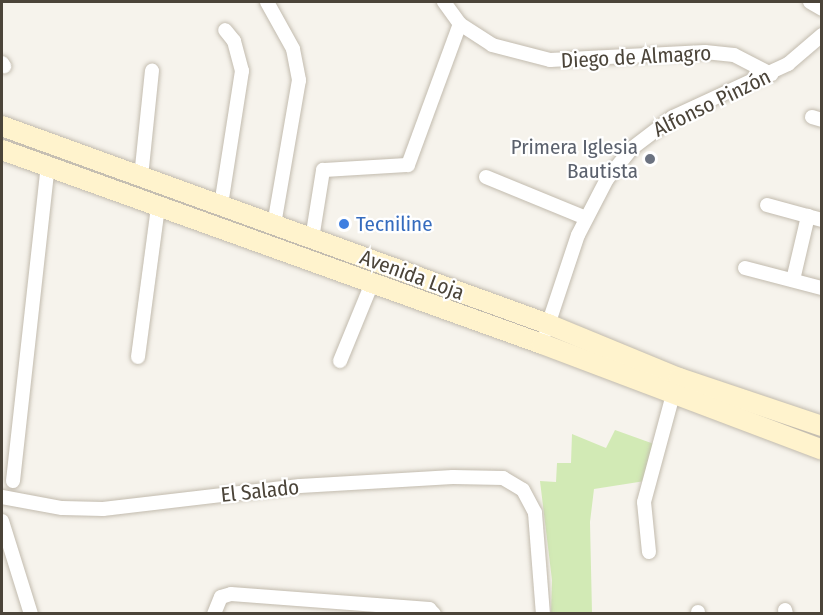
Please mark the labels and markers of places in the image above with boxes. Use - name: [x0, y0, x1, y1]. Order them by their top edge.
- place label: Primera Iglesia Bautista: [511, 134, 638, 184]
- marker: Primera Iglesia Bautista: [643, 152, 657, 166]
- place label: Tecniline: [356, 211, 433, 237]
- marker: Tecniline: [337, 217, 351, 231]

